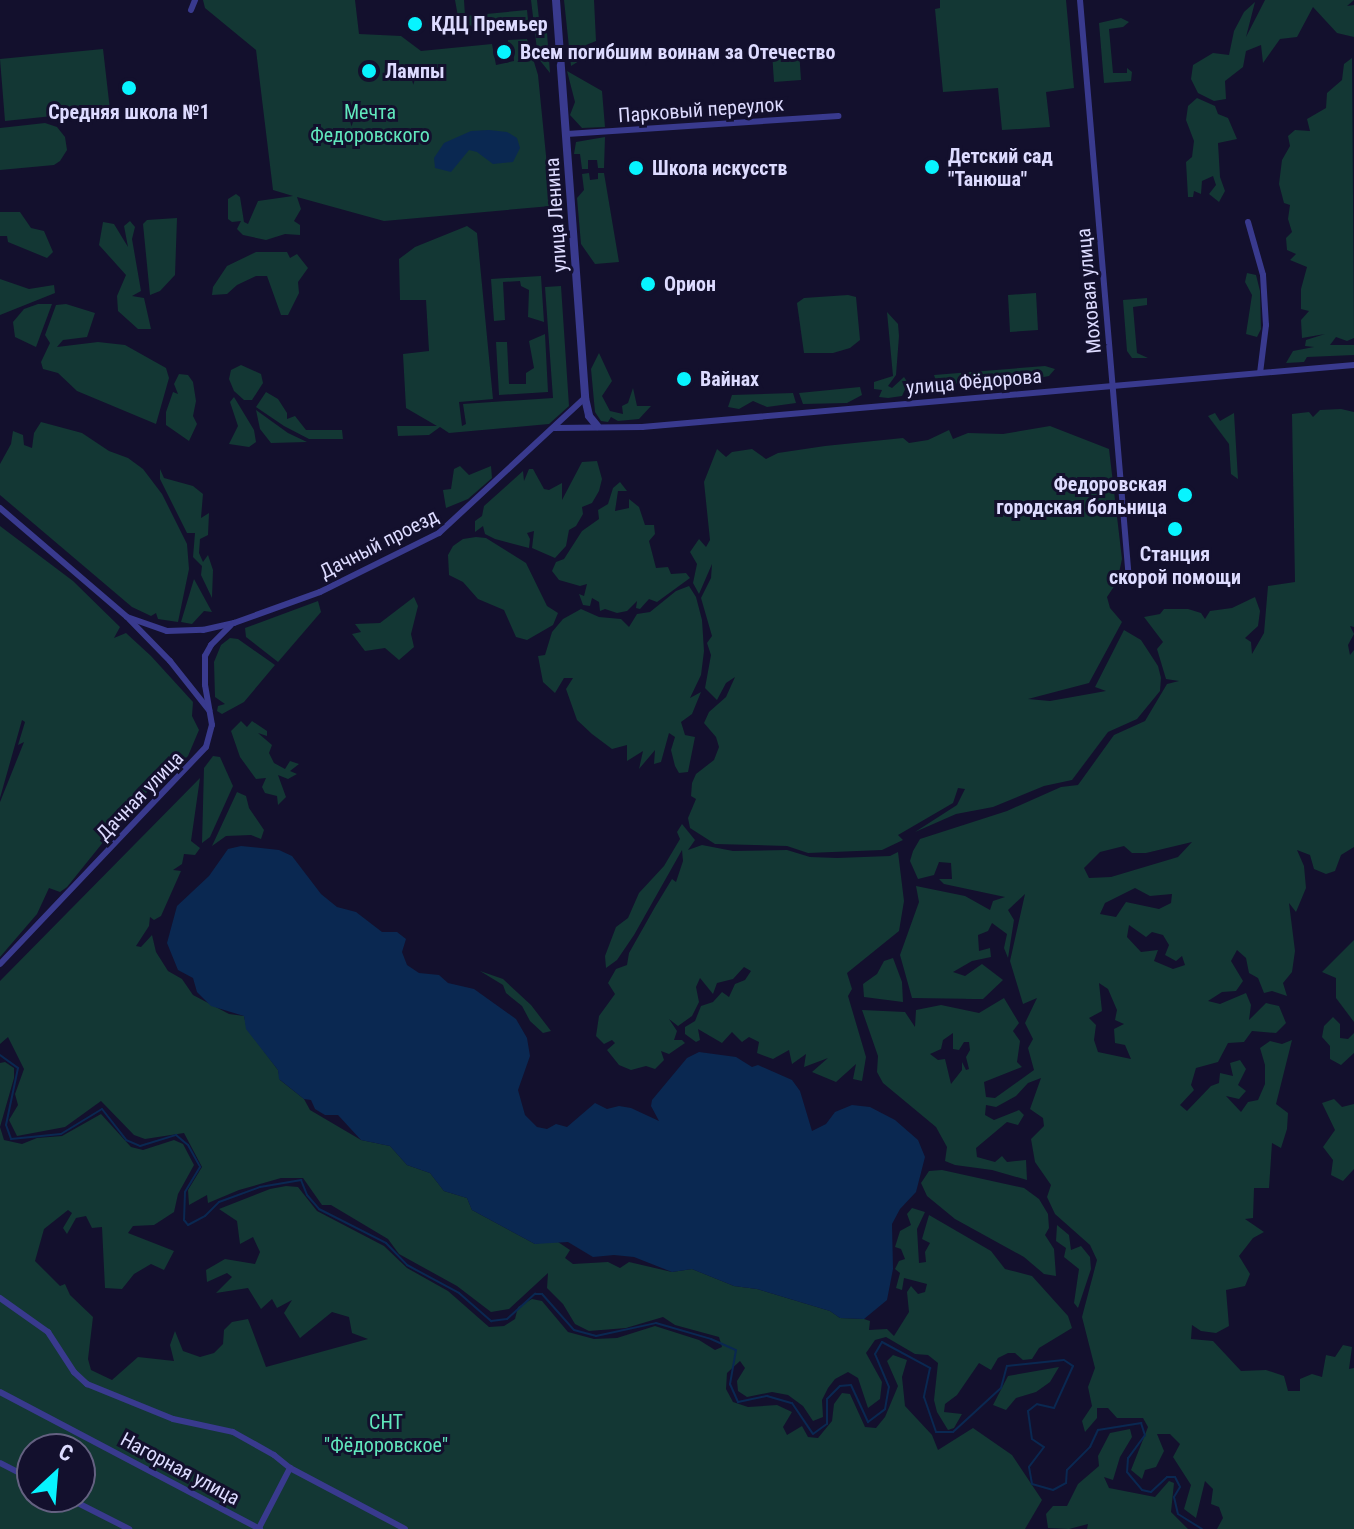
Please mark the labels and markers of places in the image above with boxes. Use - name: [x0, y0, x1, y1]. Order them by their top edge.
- place label: КДЦ Премьер: [431, 12, 548, 36]
- marker: КДЦ Премьер: [406, 15, 424, 33]
- place label: Всем погибшим воинам за Отечество: [520, 40, 835, 64]
- marker: Всем погибшим воинам за Отечество: [495, 43, 513, 61]
- place label: Лампы: [385, 59, 445, 83]
- marker: Лампы: [360, 62, 378, 80]
- marker: Средняя школа №1: [120, 79, 138, 97]
- place label: Средняя школа №1: [48, 100, 210, 124]
- place label: Детский сад "Танюша": [948, 144, 1053, 191]
- place label: Школа искусств: [652, 156, 787, 180]
- marker: Детский сад "Танюша": [923, 158, 941, 176]
- marker: Школа искусств: [627, 159, 645, 177]
- place label: Орион: [664, 272, 716, 296]
- marker: Орион: [639, 275, 657, 293]
- place label: Вайнах: [700, 367, 759, 391]
- marker: Вайнах: [675, 370, 693, 388]
- place label: Федоровская городская больница: [996, 472, 1167, 519]
- marker: Федоровская городская больница: [1174, 484, 1196, 506]
- marker: Станция скорой помощи: [1166, 520, 1184, 538]
- place label: Станция скорой помощи: [1109, 542, 1241, 589]

